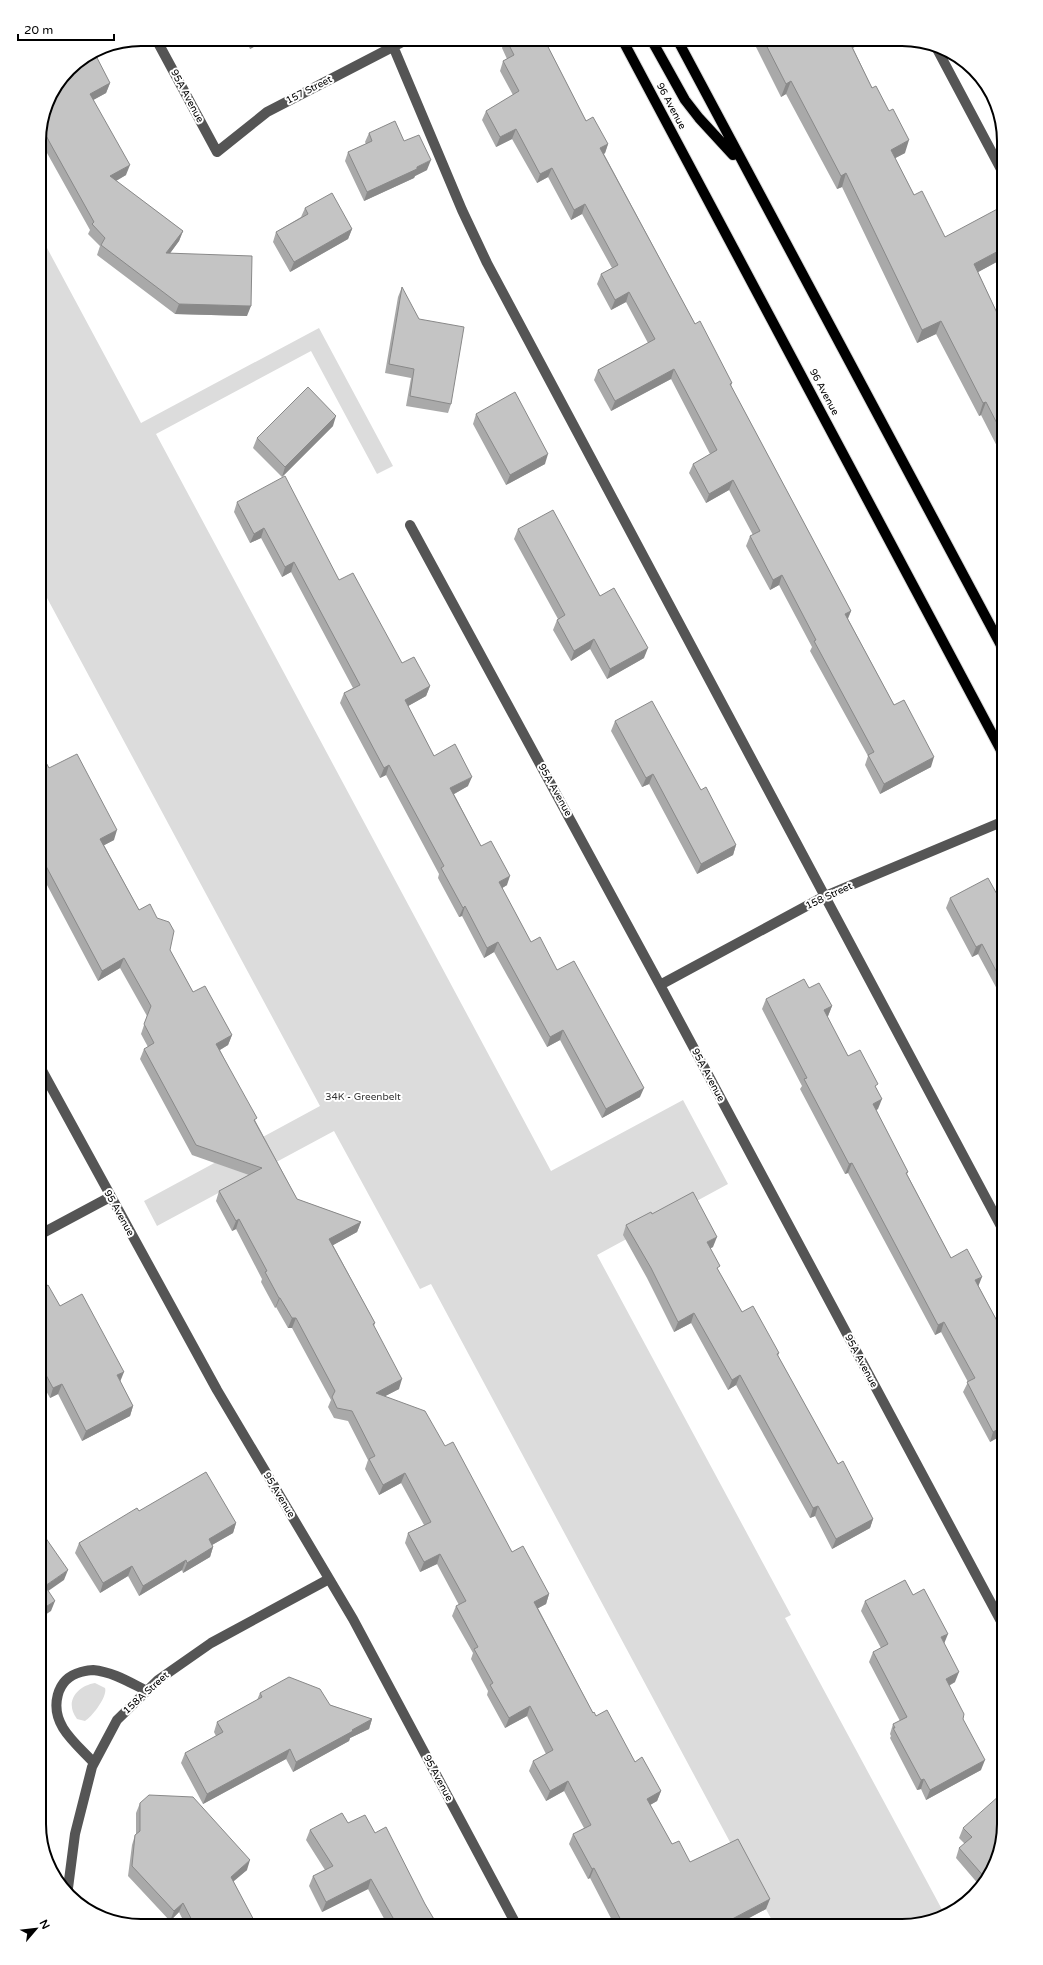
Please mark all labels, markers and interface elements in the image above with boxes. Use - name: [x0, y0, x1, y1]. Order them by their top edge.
- scale bar: [18, 16, 114, 42]
- text: 20 m: [24, 23, 53, 37]
- street label: 95A Avenue: [168, 67, 206, 125]
- street label: 157 Street: [284, 73, 334, 107]
- street label: 96 Avenue: [654, 81, 688, 132]
- street label: 96 Avenue: [807, 367, 841, 418]
- street label: 95A Avenue: [536, 762, 575, 819]
- street label: 158 Street: [804, 880, 854, 912]
- street label: 95A Avenue: [689, 1046, 727, 1104]
- park label: 34K - Greenbelt: [325, 1091, 401, 1103]
- street label: 95 Avenue: [101, 1188, 137, 1238]
- street label: 95A Avenue: [842, 1332, 880, 1390]
- street label: 95 Avenue: [261, 1470, 297, 1520]
- street label: 158A Street: [121, 1669, 172, 1717]
- street label: 95 Avenue: [421, 1753, 455, 1804]
- north arrow: [16, 1909, 56, 1949]
- text: N: [37, 1918, 52, 1931]

